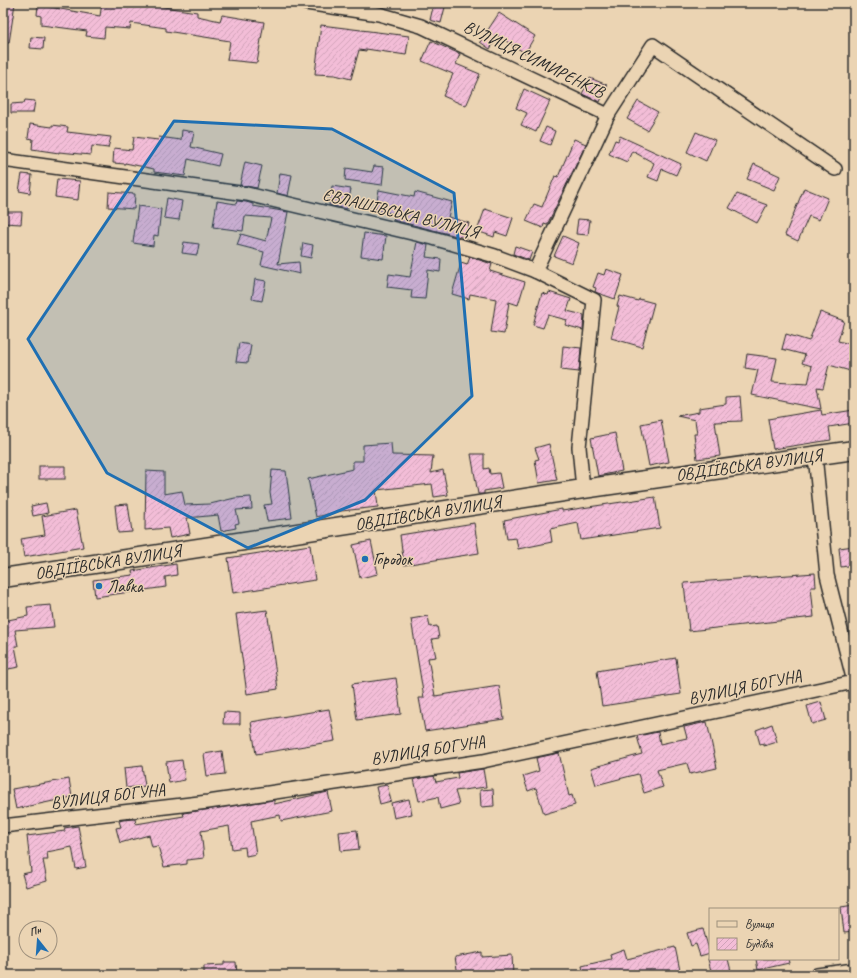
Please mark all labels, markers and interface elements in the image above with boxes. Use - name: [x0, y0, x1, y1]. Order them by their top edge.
- street label: ВУЛИЦЯ СИМИРЕНКІВ: [460, 16, 609, 103]
- street label: ЄВЛАШІВСЬКА ВУЛИЦЯ: [321, 183, 484, 243]
- street label: ОВДІЇВСЬКА ВУЛИЦЯ: [675, 444, 826, 486]
- street label: ОВДІЇВСЬКА ВУЛИЦЯ: [354, 491, 505, 535]
- street label: ОВДІЇВСЬКА ВУЛИЦЯ: [34, 540, 185, 584]
- place label: Городок: [373, 549, 414, 570]
- marker: Городок: [360, 554, 370, 564]
- place label: Лавка: [107, 576, 144, 597]
- marker: Лавка: [94, 581, 104, 591]
- street label: ВУЛИЦЯ БОГУНА: [687, 665, 804, 709]
- street label: ВУЛИЦЯ БОГУНА: [370, 731, 487, 769]
- street label: ВУЛИЦЯ БОГУНА: [50, 779, 167, 813]
- legend: [709, 908, 839, 960]
- text: Вулиця: [745, 916, 774, 932]
- north arrow: [18, 920, 58, 960]
- text: Пн: [28, 922, 44, 939]
- text: Будівля: [745, 936, 774, 952]

